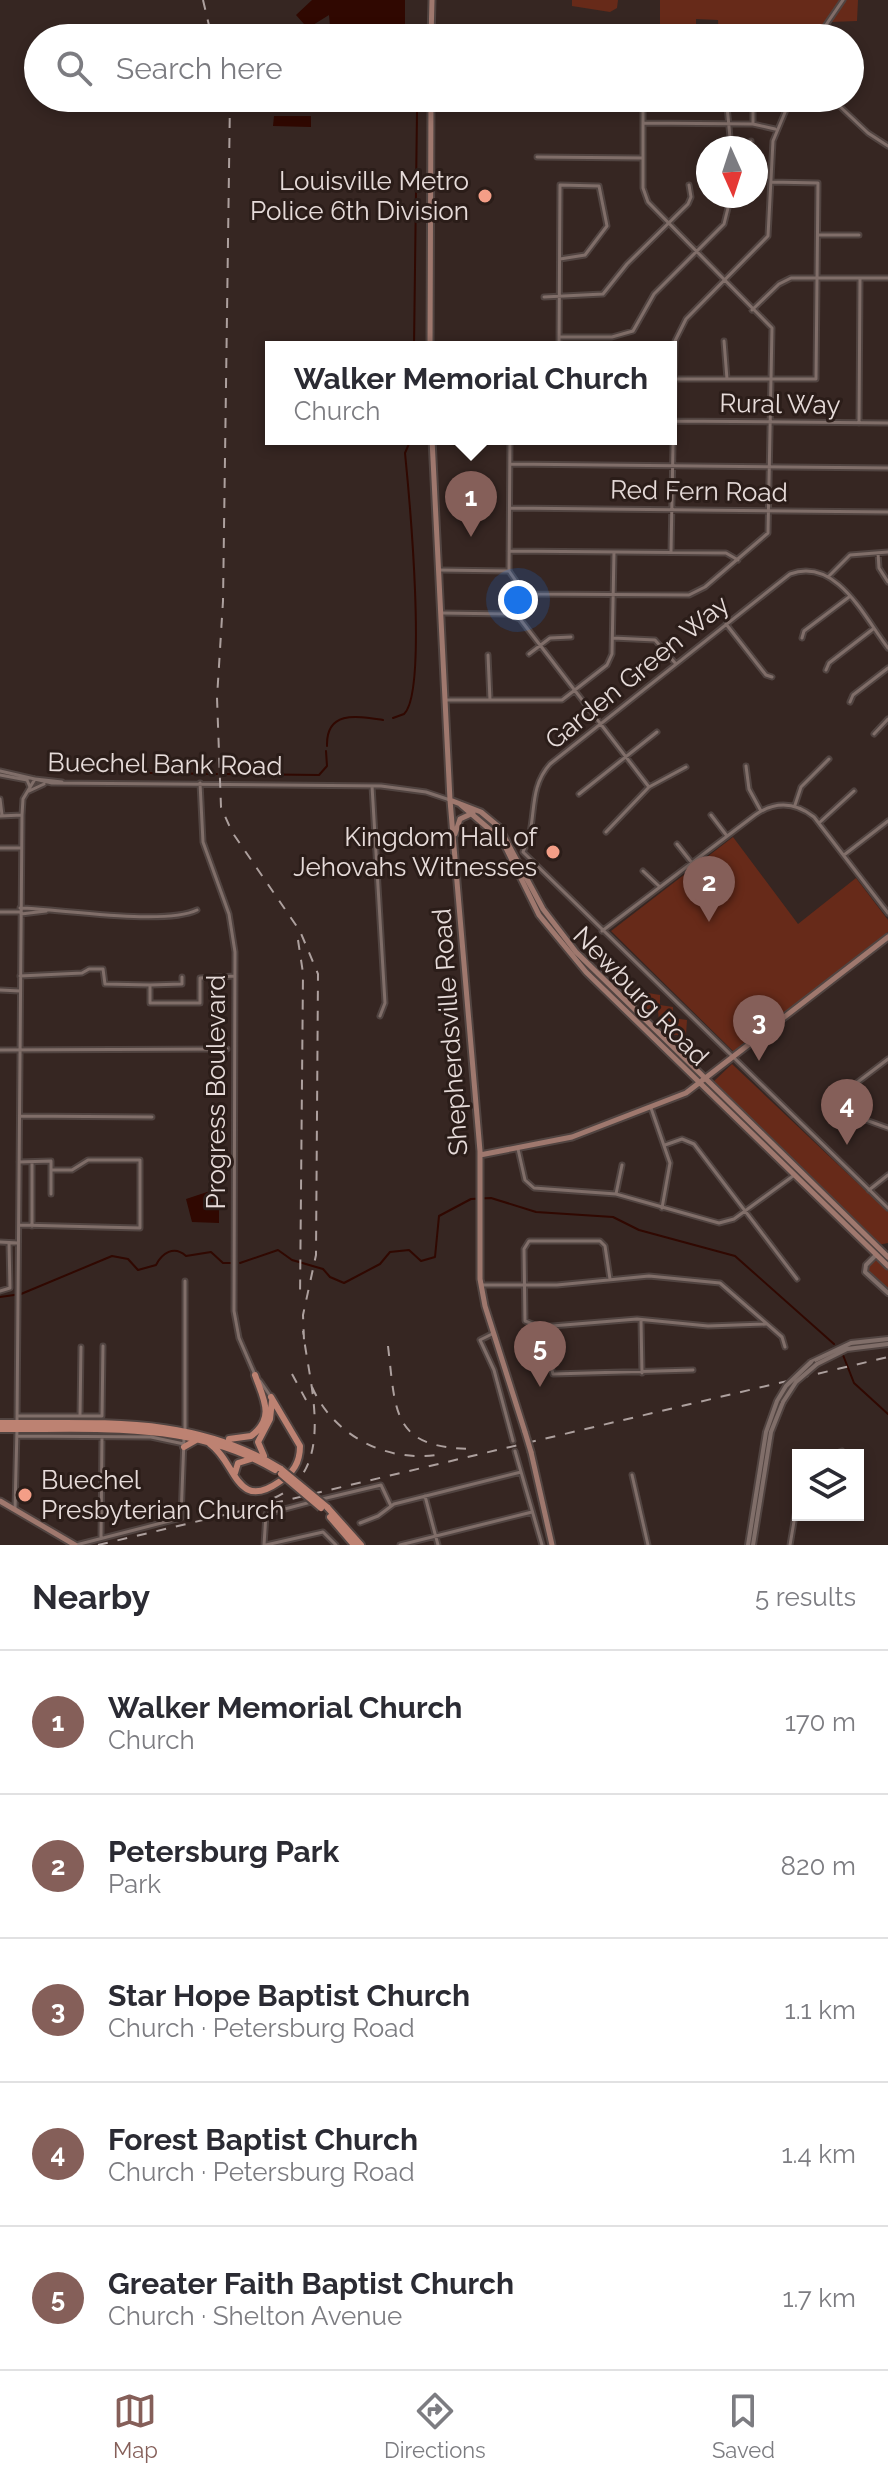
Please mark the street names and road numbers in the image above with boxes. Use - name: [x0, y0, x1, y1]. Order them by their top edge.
- street label: Rural Way: [719, 388, 841, 420]
- street label: Red Fern Road: [610, 474, 788, 508]
- street label: Garden Green Way: [539, 589, 735, 755]
- street label: Buechel Bank Road: [47, 747, 283, 781]
- street label: Shepherdsville Road: [426, 907, 474, 1157]
- street label: Newburg Road: [567, 920, 715, 1072]
- street label: Progress Boulevard: [201, 975, 231, 1209]

